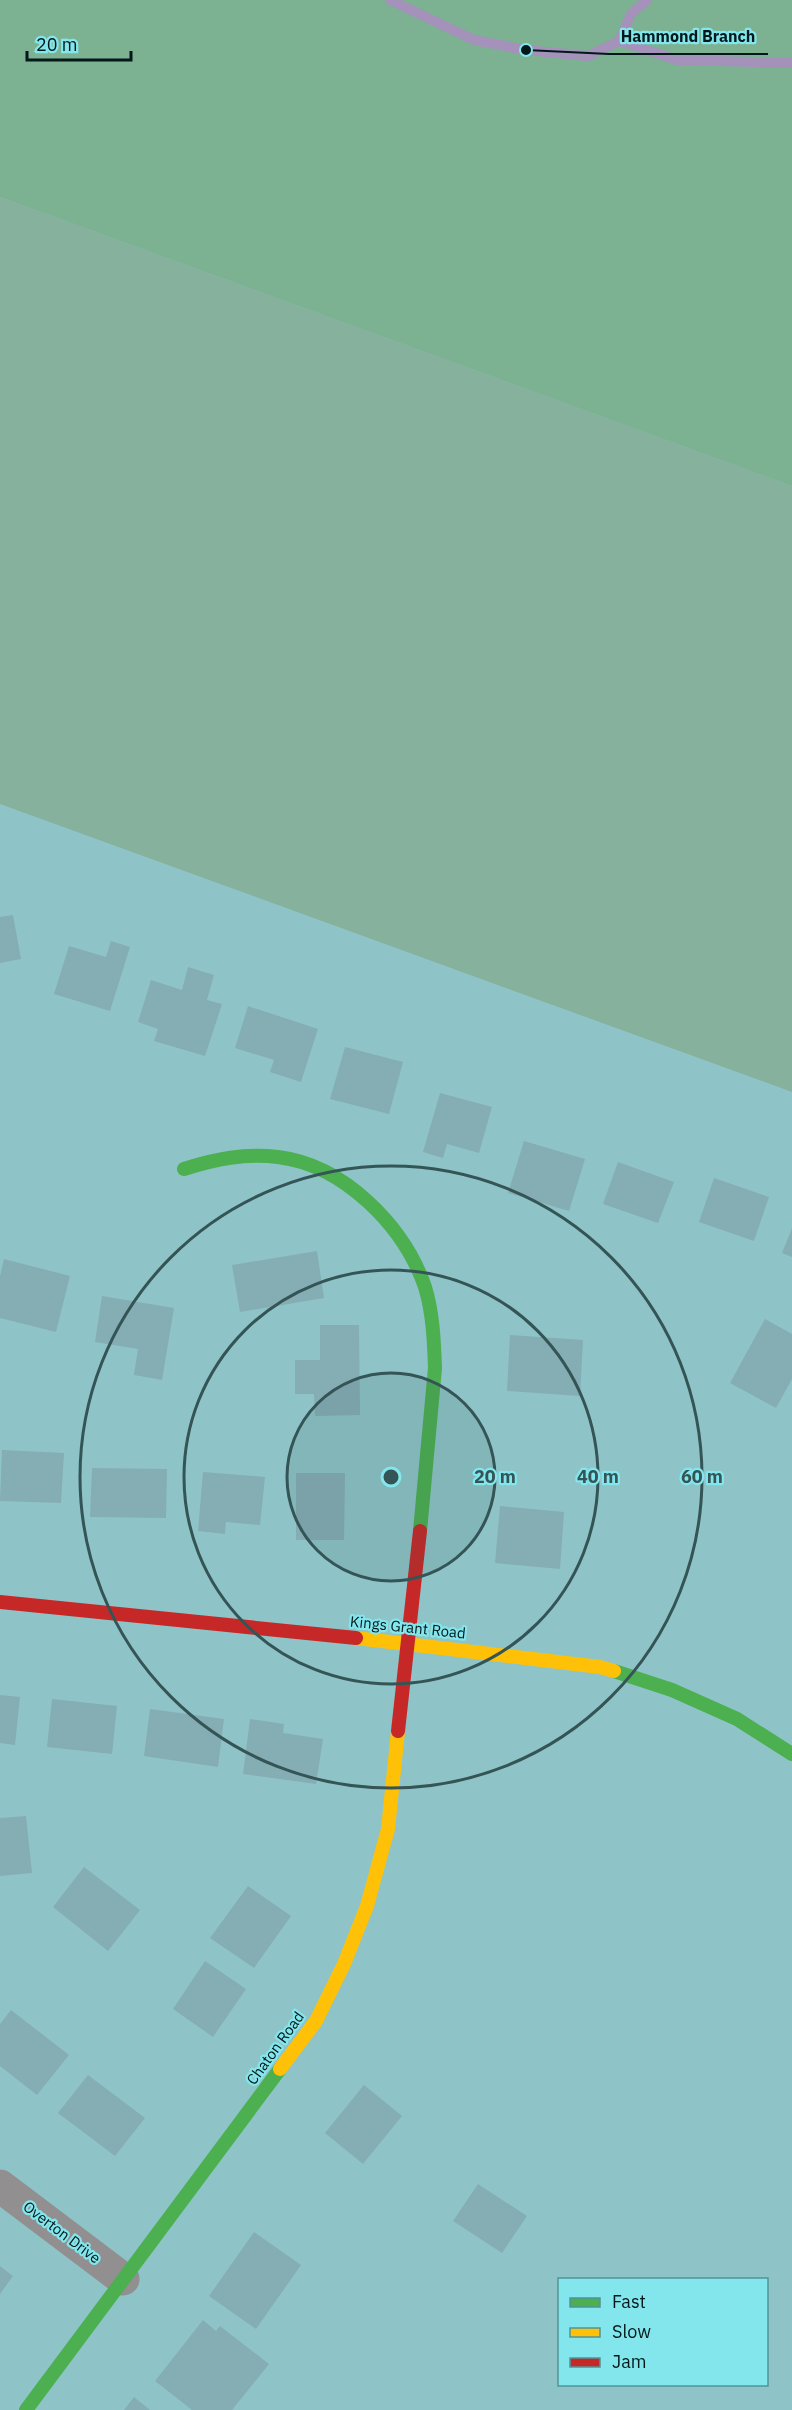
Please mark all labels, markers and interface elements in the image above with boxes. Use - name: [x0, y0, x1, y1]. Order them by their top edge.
- callout: Hammond Branch: [609, 20, 768, 54]
- scale bar: [27, 24, 130, 62]
- text: Hammond Branch: [621, 26, 755, 46]
- text: 20 m: [36, 33, 78, 56]
- text: 20 m: [474, 1465, 516, 1488]
- text: 40 m: [577, 1465, 619, 1488]
- text: 60 m: [681, 1465, 723, 1488]
- centre of rings: [381, 1467, 401, 1487]
- street label: Kings Grant Road: [349, 1611, 467, 1643]
- street label: Chaton Road: [242, 2008, 308, 2088]
- street label: Overton Drive: [19, 2197, 105, 2267]
- legend: [558, 2278, 768, 2386]
- text: Fast: [612, 2290, 646, 2313]
- text: Slow: [612, 2320, 651, 2343]
- text: Jam: [612, 2350, 647, 2373]

